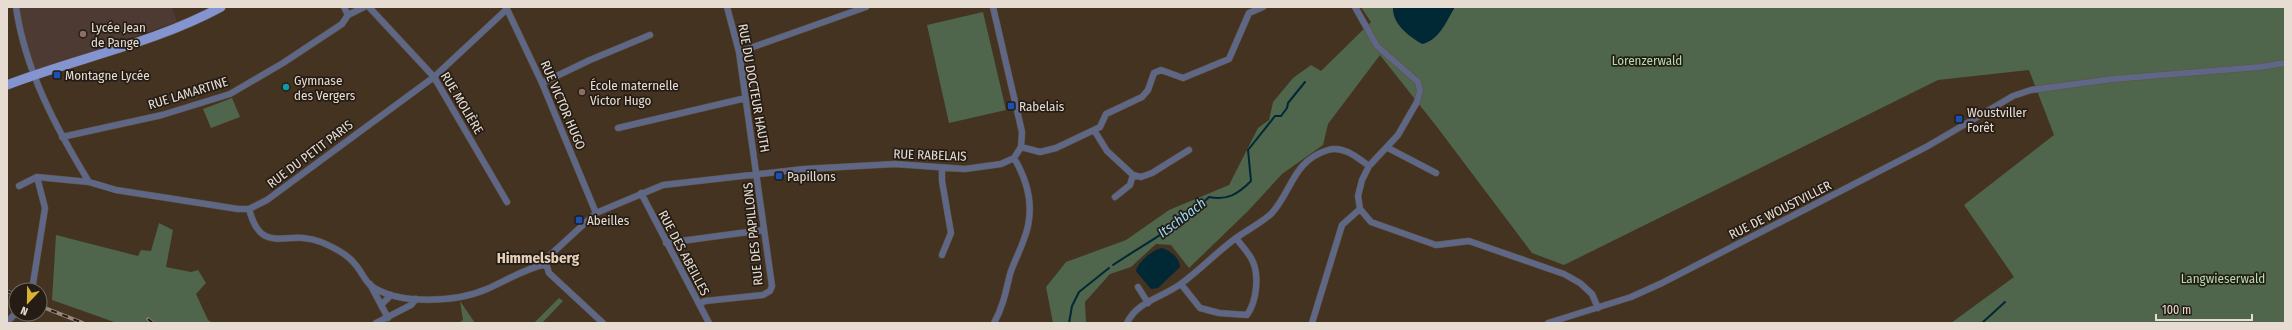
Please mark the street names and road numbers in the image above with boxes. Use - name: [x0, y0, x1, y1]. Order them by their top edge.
- street label: RUE DU DOCTEUR HAUTH: [735, 23, 773, 153]
- street label: RUE VICTOR HUGO: [537, 58, 589, 152]
- street label: RUE MOLIÈRE: [438, 69, 486, 137]
- street label: RUE LAMARTINE: [146, 74, 230, 112]
- street label: RUE DU PETIT PARIS: [264, 117, 356, 191]
- street label: RUE RABELAIS: [893, 146, 967, 164]
- street label: RUE DE WOUSTVILLER: [1726, 178, 1834, 242]
- street label: RUE DES PAPILLONS: [740, 182, 766, 286]
- street label: RUE DES ABEILLES: [655, 208, 713, 298]

